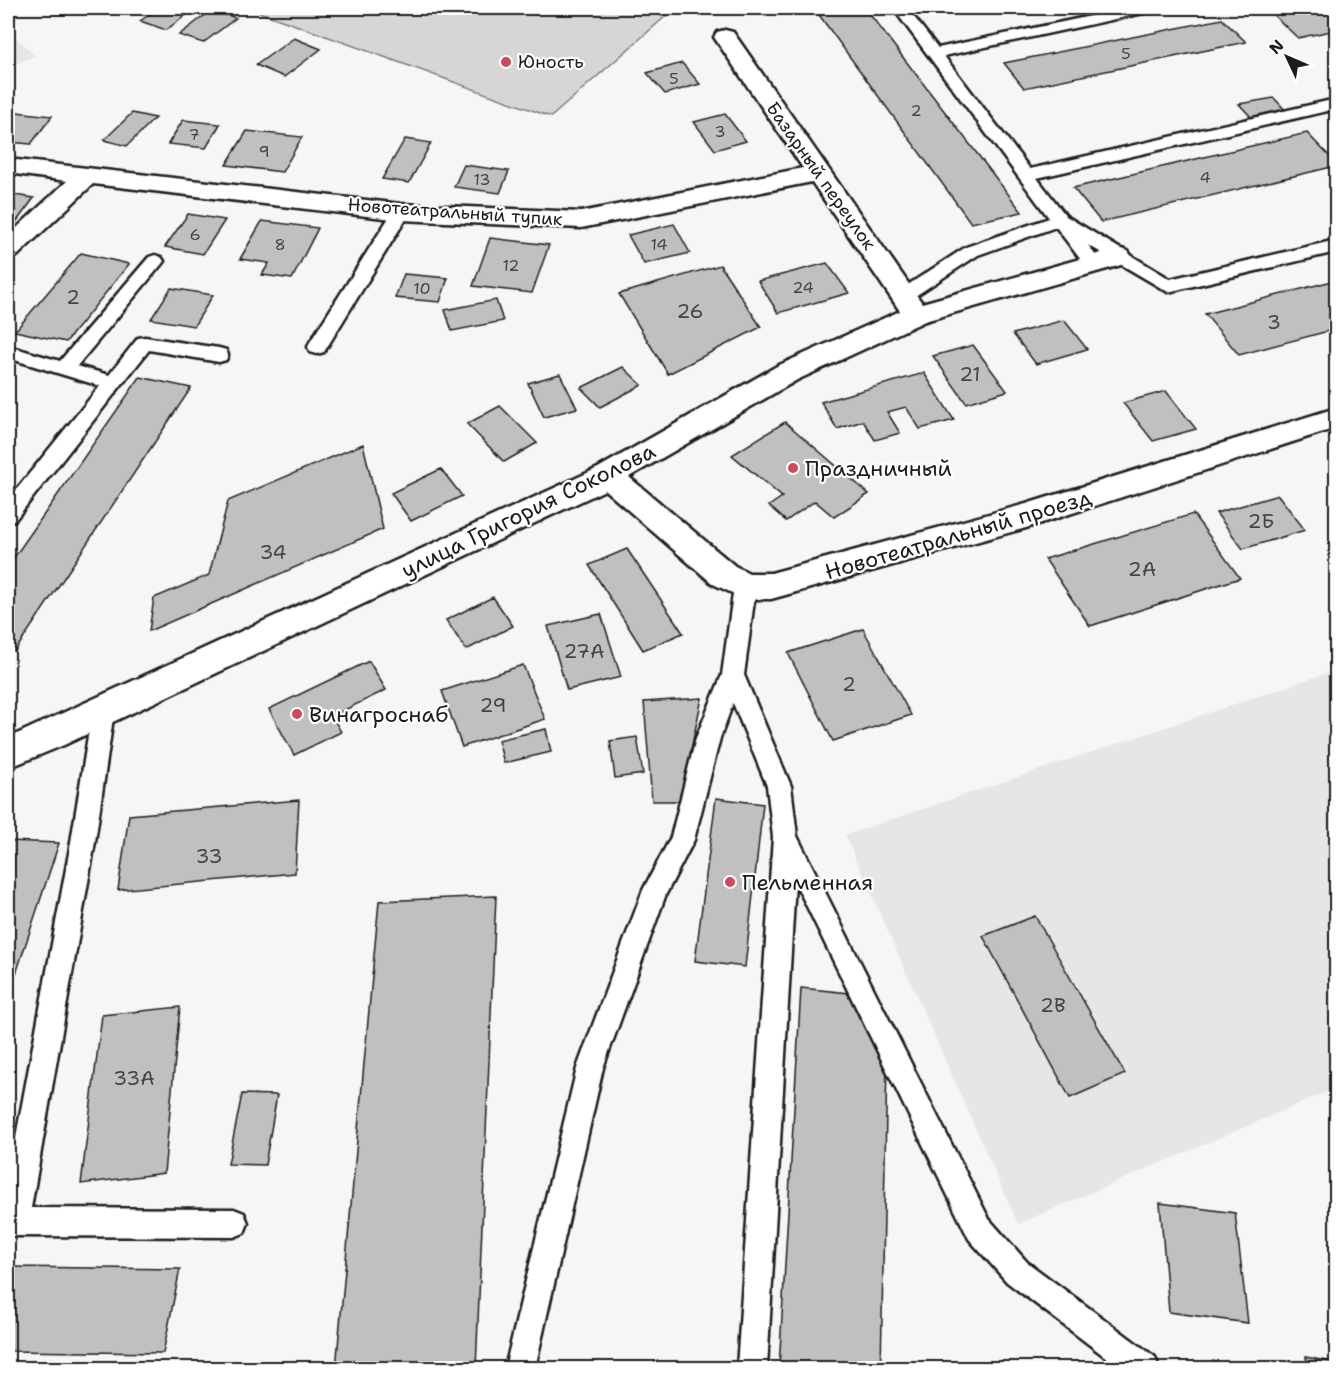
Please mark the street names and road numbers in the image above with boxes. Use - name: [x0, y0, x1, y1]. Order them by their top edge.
- street label: Базарный переулок: [761, 97, 881, 255]
- street label: Новотеатральный тупик: [347, 193, 564, 232]
- street label: улица Григория Соколова: [396, 436, 660, 585]
- street label: Новотеатральный проезд: [821, 482, 1095, 586]

